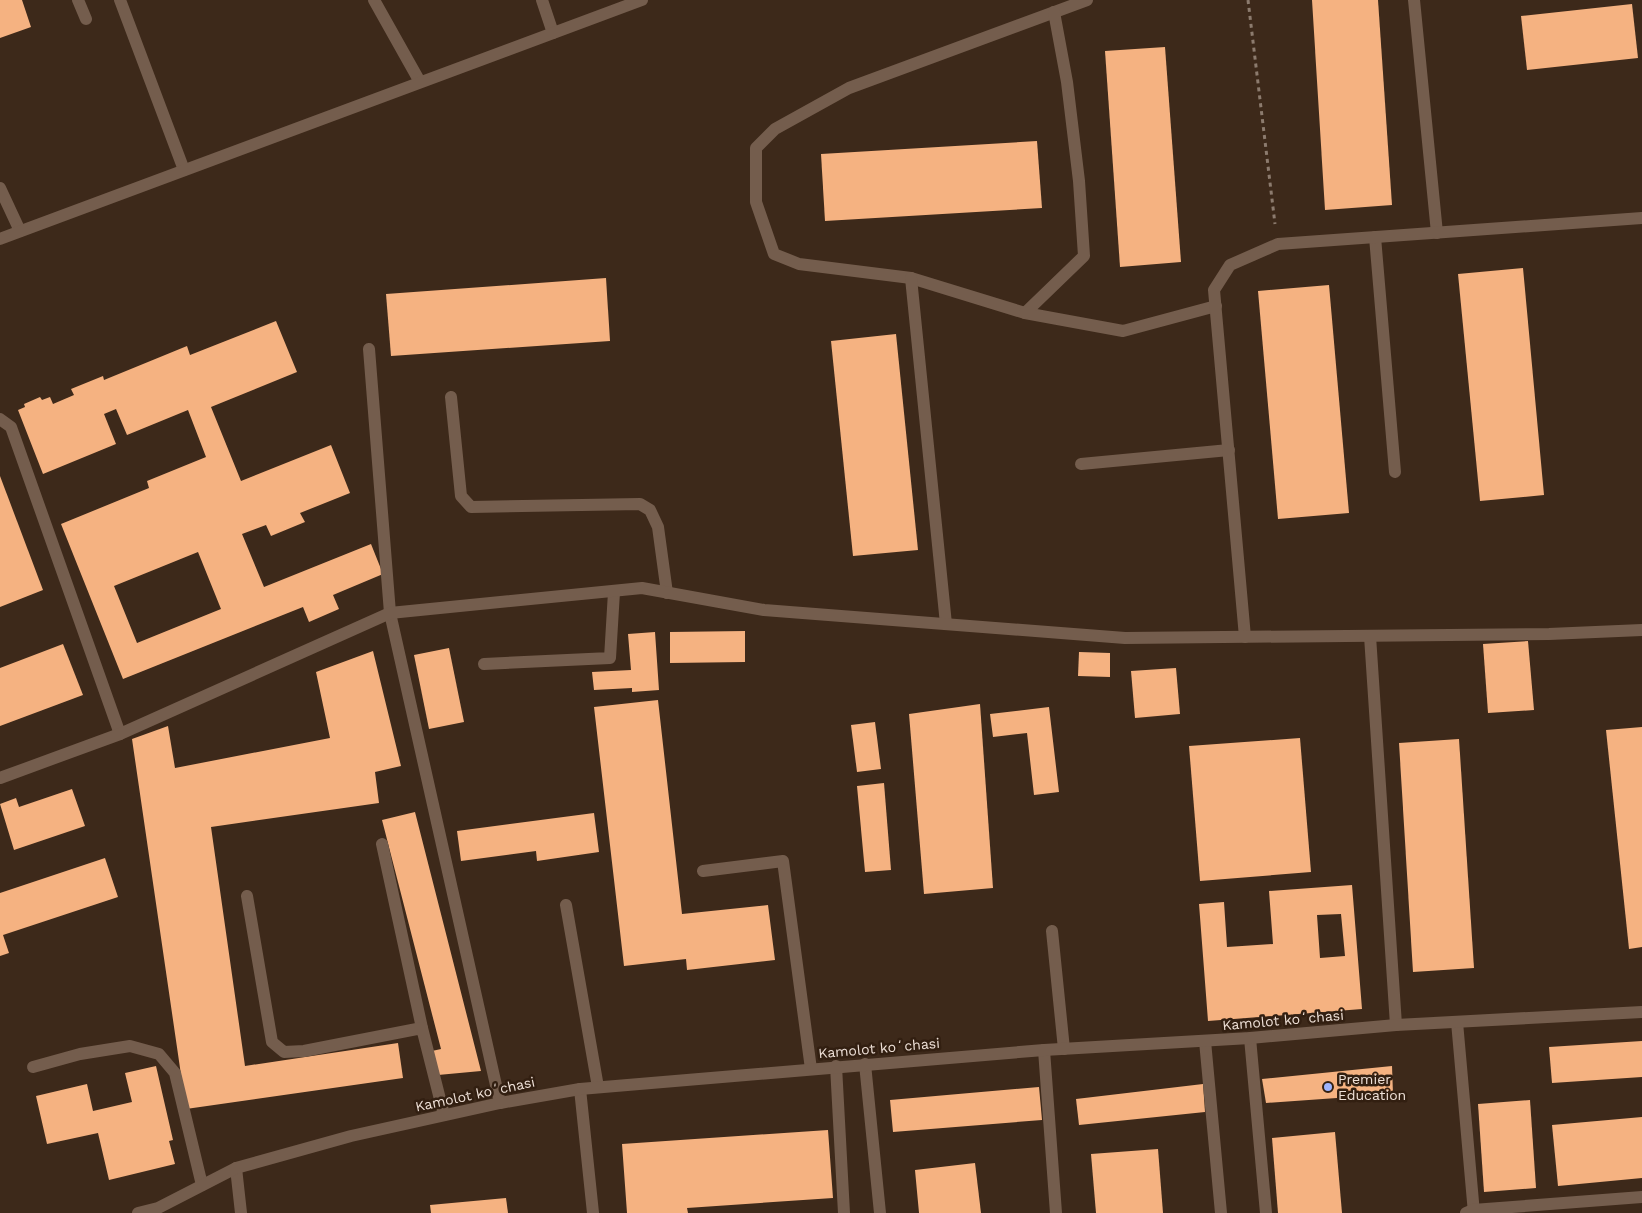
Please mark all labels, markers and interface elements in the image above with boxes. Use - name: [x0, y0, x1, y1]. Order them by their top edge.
- street label: Kamolot koʻchasi: [1222, 1007, 1344, 1033]
- street label: Kamolot koʻchasi: [818, 1035, 940, 1061]
- place label: Premier Education: [1338, 1071, 1406, 1103]
- street label: Kamolot koʻchasi: [414, 1074, 536, 1114]
- marker: Premier Education: [1322, 1081, 1334, 1093]

